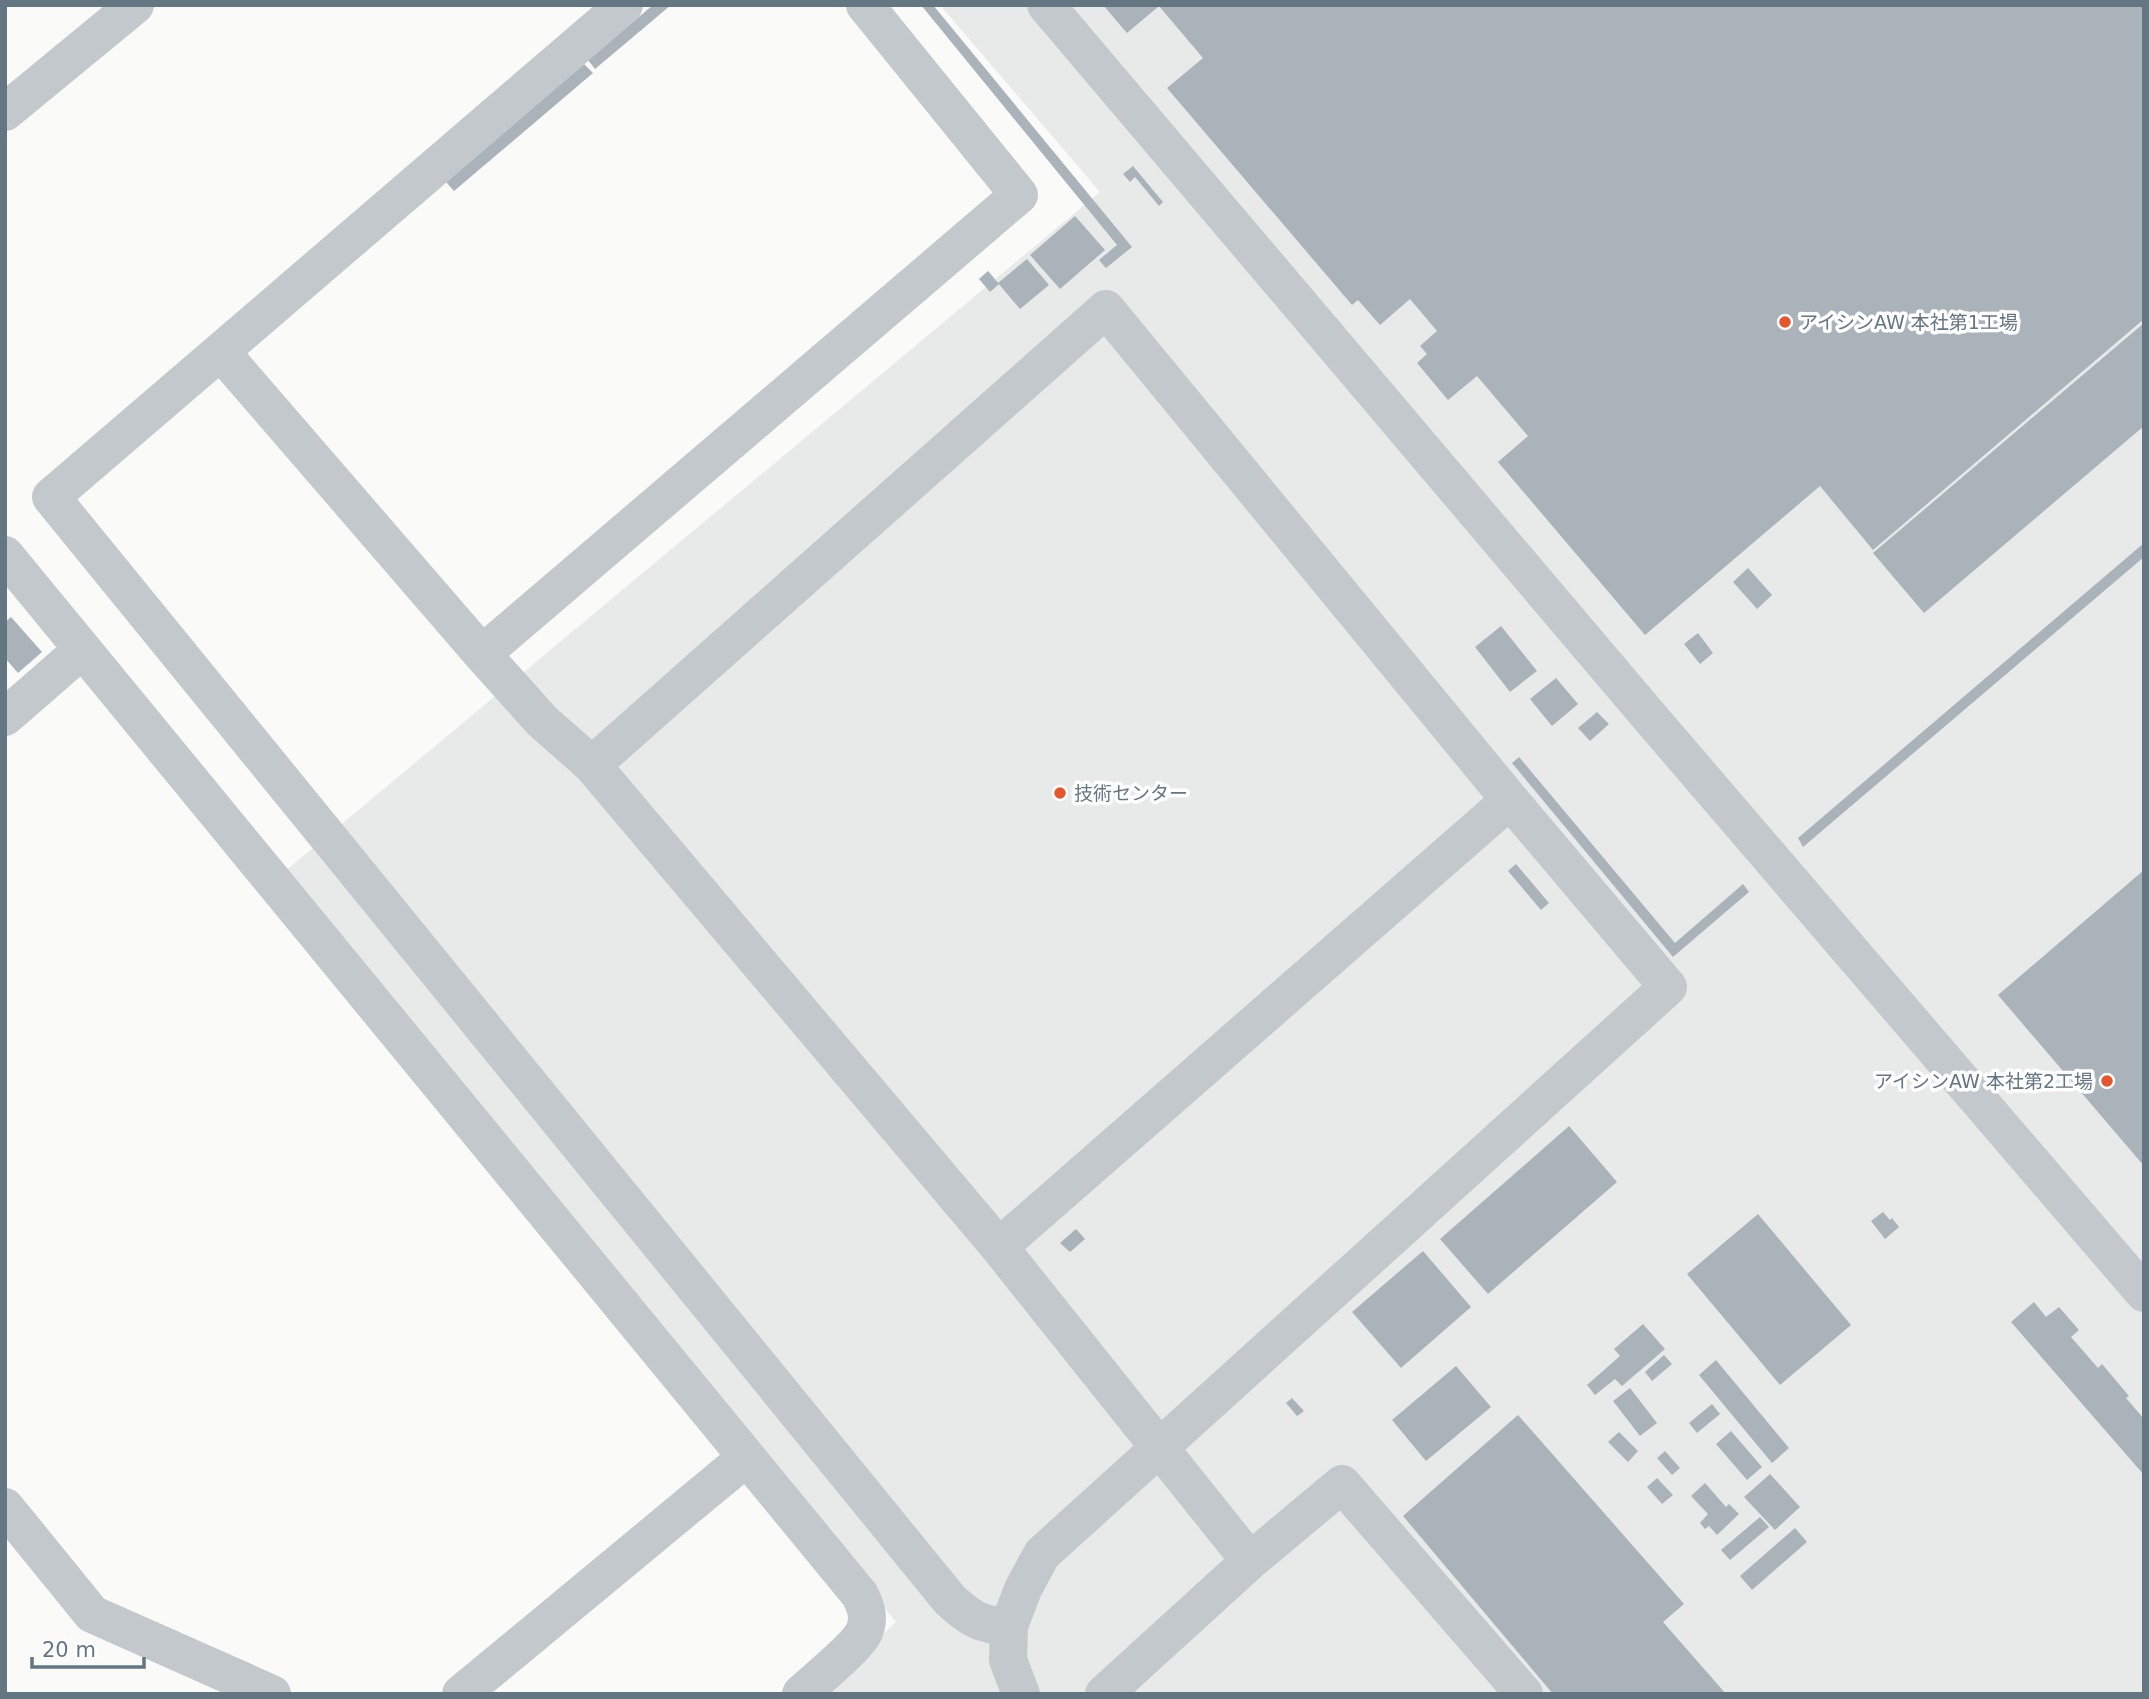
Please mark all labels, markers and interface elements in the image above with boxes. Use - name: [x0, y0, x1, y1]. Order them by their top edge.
- place label: アイシンAW 本社第1工場: [1799, 311, 2018, 333]
- marker: アイシンAW 本社第1工場: [1777, 314, 1793, 330]
- place label: 技術センター: [1074, 782, 1188, 804]
- marker: 技術センター: [1052, 785, 1068, 801]
- place label: アイシンAW 本社第2工場: [1874, 1070, 2093, 1092]
- marker: アイシンAW 本社第2工場: [2099, 1073, 2115, 1089]
- scale bar: [32, 1626, 144, 1670]
- text: 20 m: [42, 1638, 96, 1662]

